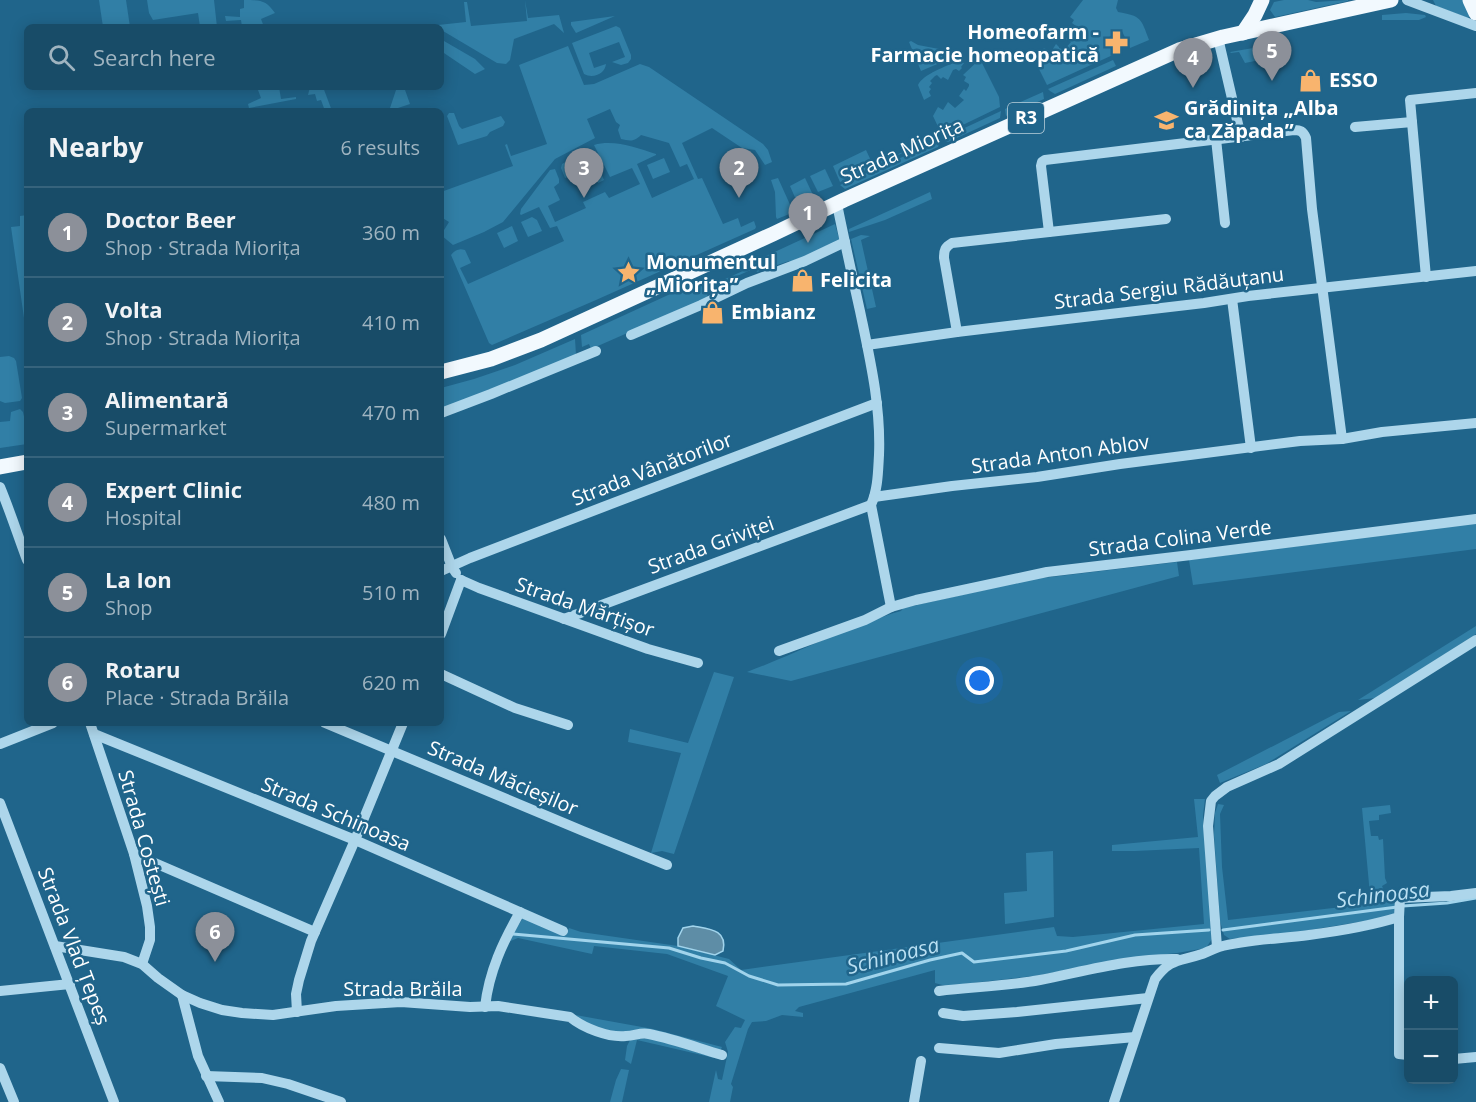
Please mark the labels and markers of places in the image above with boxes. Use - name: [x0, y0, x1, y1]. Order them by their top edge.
- place label: Homeofarm - Farmacie homeopatică: [870, 18, 1099, 68]
- pharmacy icon: Homeofarm - Farmacie homeopatică: [1104, 30, 1130, 56]
- pin: 5: [1252, 32, 1292, 81]
- pin: 4: [1174, 38, 1212, 88]
- place label: ESSO: [1329, 66, 1378, 93]
- shop icon: ESSO: [1298, 67, 1324, 93]
- place label: Grădinița „Alba ca Zăpada”: [1184, 94, 1339, 144]
- school or university icon: Grădinița „Alba ca Zăpada”: [1153, 107, 1179, 133]
- pin: 3: [564, 148, 604, 198]
- pin: 2: [720, 148, 758, 198]
- pin: 1: [788, 194, 828, 243]
- place label: Monumentul „Miorița”: [646, 248, 776, 298]
- place icon: Monumentul „Miorița”: [615, 260, 641, 286]
- place label: Felicita: [820, 266, 892, 293]
- shop icon: Felicita: [789, 267, 815, 293]
- place label: Embianz: [731, 298, 816, 325]
- shop icon: Embianz: [700, 299, 726, 325]
- pin: 6: [196, 912, 234, 962]

